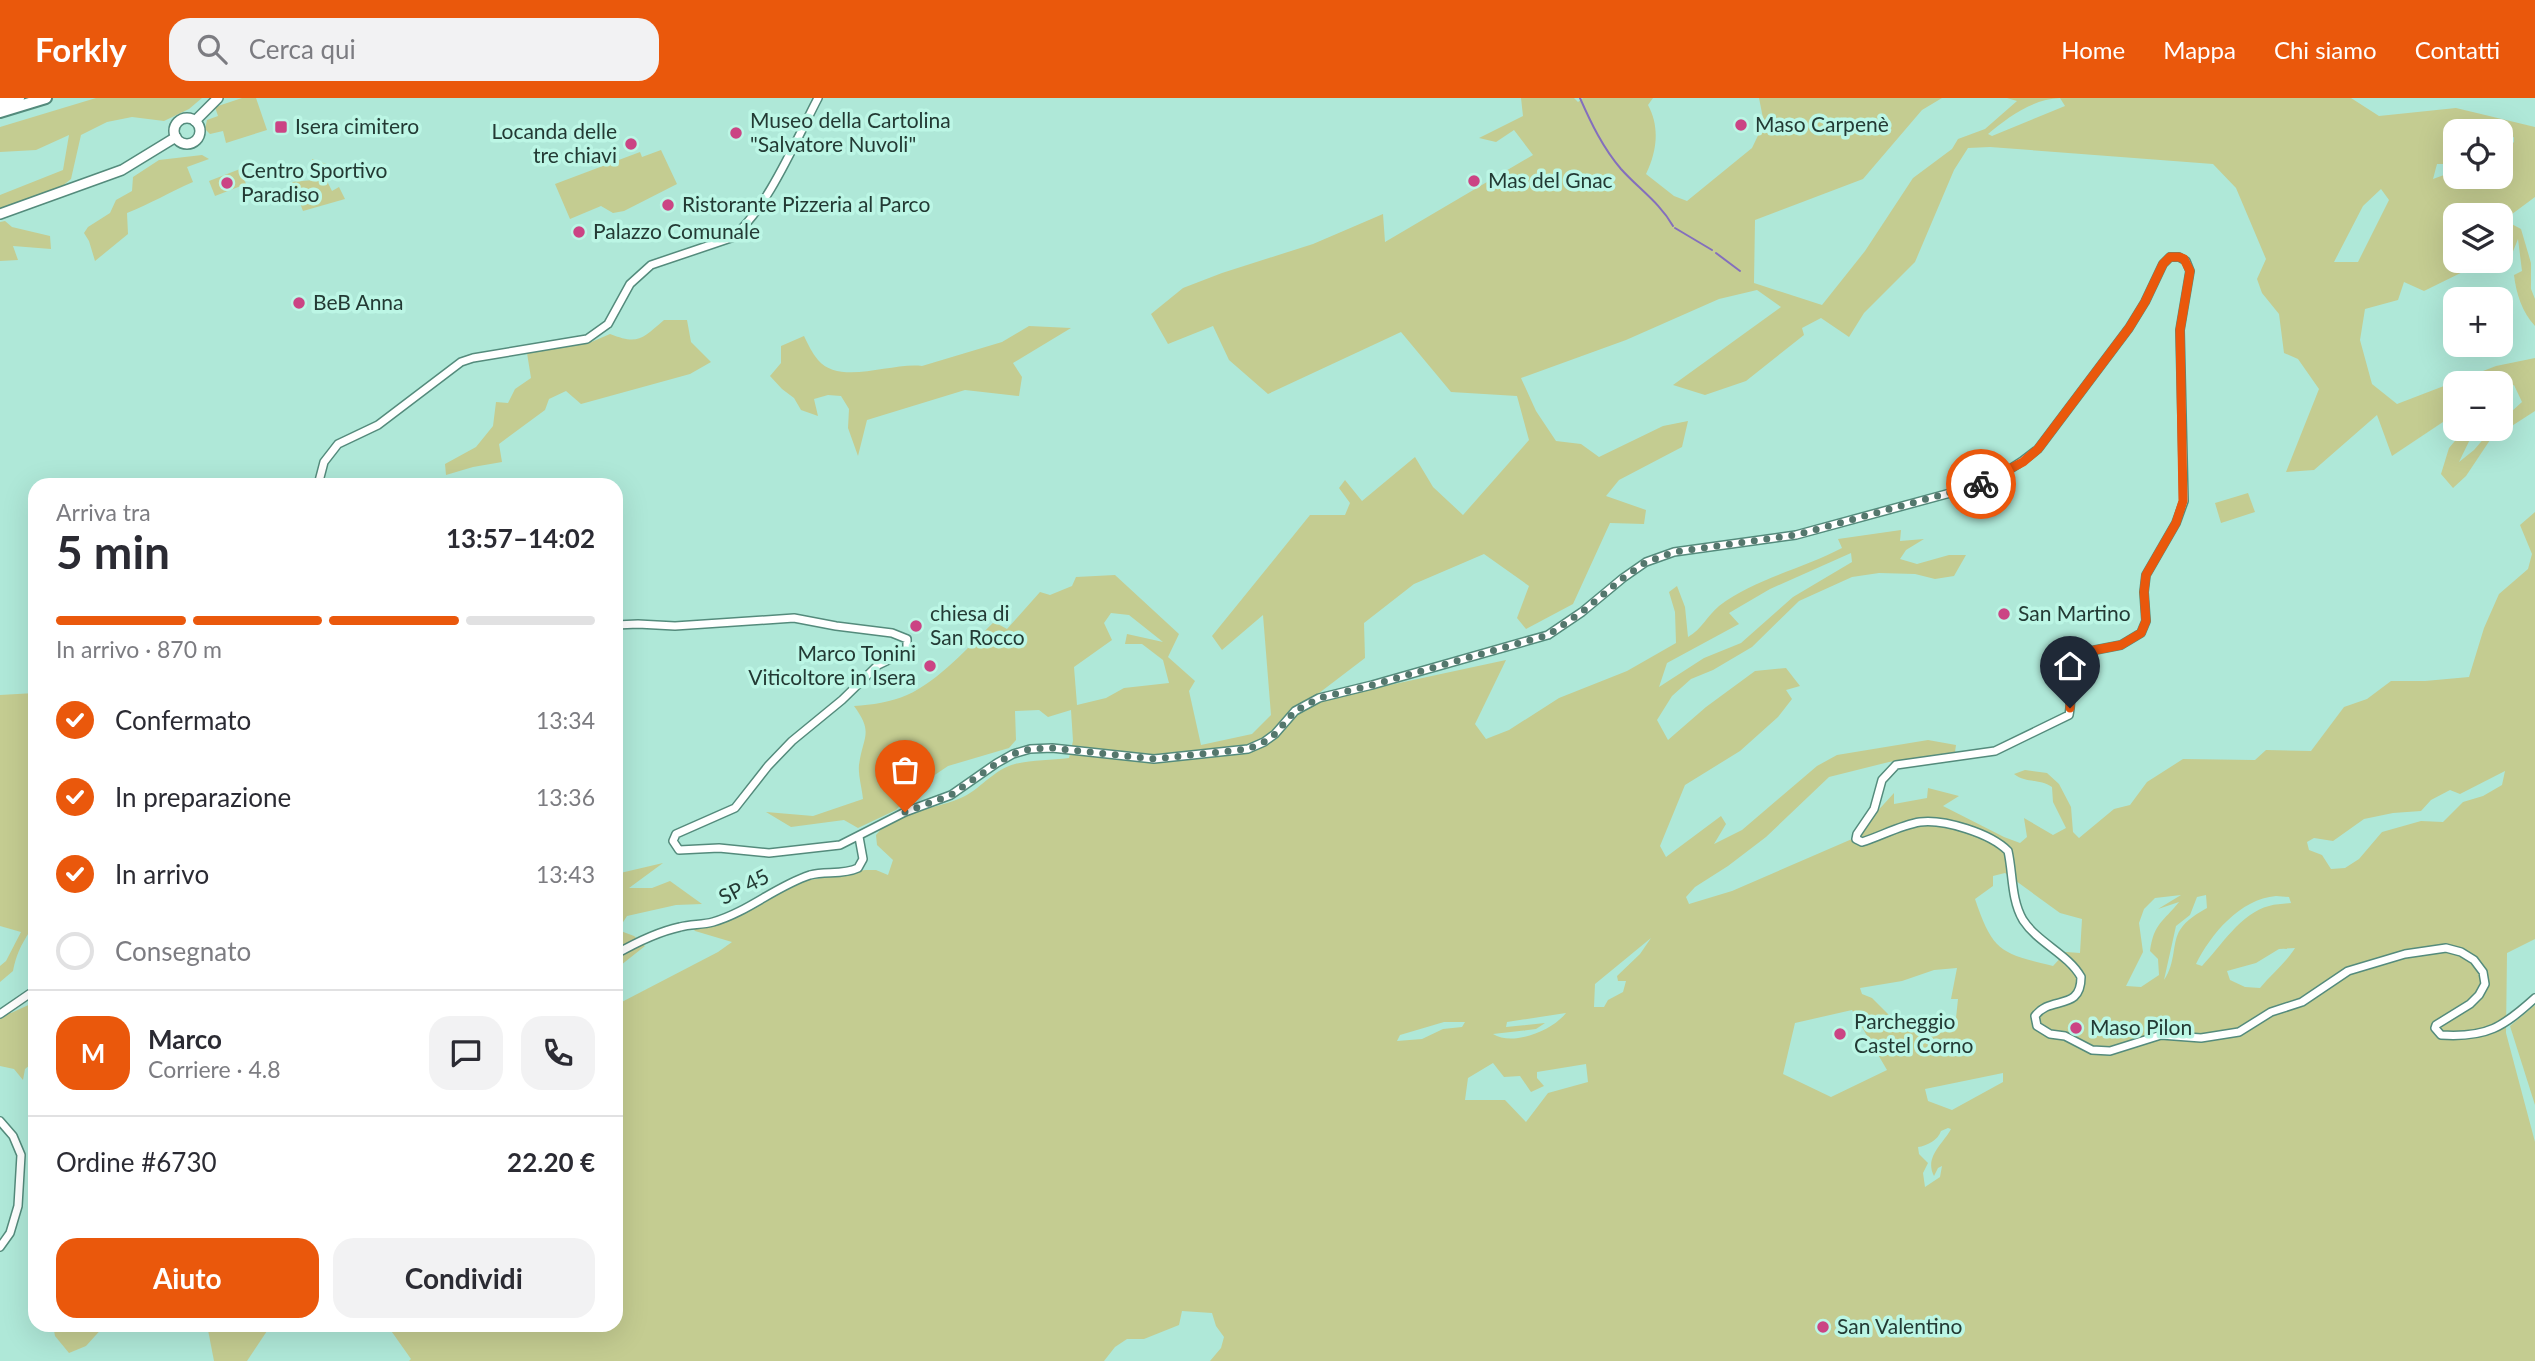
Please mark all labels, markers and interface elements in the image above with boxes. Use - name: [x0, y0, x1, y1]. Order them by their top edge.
- search box: [169, 18, 659, 81]
- text: Forkly: [35, 29, 127, 69]
- icon: search: [193, 30, 231, 68]
- text: Cerca qui: [249, 33, 356, 65]
- text: Home: [2061, 35, 2125, 64]
- text: Mappa: [2163, 35, 2236, 64]
- text: Chi siamo: [2274, 35, 2377, 64]
- text: Contatti: [2415, 35, 2500, 64]
- place label: Museo della Cartolina "Salvatore Nuvoli": [750, 107, 951, 156]
- place label: Maso Carpenè: [1755, 111, 1889, 136]
- place label: Isera cimitero: [295, 113, 419, 138]
- marker: Maso Carpenè: [1733, 117, 1749, 133]
- place label: Locanda delle tre chiavi: [491, 118, 617, 167]
- marker: Isera cimitero: [273, 119, 289, 135]
- map controls: [2443, 119, 2513, 441]
- button: locate: [2443, 119, 2513, 189]
- marker: Museo della Cartolina "Salvatore Nuvoli": [728, 125, 744, 141]
- marker: Locanda delle tre chiavi: [623, 136, 639, 152]
- place label: Centro Sportivo Paradiso: [241, 157, 387, 206]
- place label: Mas del Gnac: [1488, 167, 1613, 192]
- marker: Mas del Gnac: [1466, 173, 1482, 189]
- marker: Centro Sportivo Paradiso: [219, 175, 235, 191]
- place label: Ristorante Pizzeria al Parco: [682, 191, 930, 216]
- marker: Ristorante Pizzeria al Parco: [660, 197, 676, 213]
- button: layers: [2443, 203, 2513, 273]
- place label: Palazzo Comunale: [593, 218, 760, 243]
- marker: Palazzo Comunale: [571, 224, 587, 240]
- button: +: [2443, 287, 2513, 357]
- place label: BeB Anna: [313, 289, 404, 314]
- marker: BeB Anna: [291, 295, 307, 311]
- button: −: [2443, 371, 2513, 441]
- courier: [1946, 449, 2016, 519]
- icon: bike: [1962, 465, 2000, 503]
- text: Arriva tra: [56, 498, 151, 526]
- text: 13:57–14:02: [446, 522, 595, 554]
- text: 5 min: [56, 524, 170, 579]
- place label: chiesa di San Rocco: [930, 600, 1025, 649]
- place label: San Martino: [2018, 600, 2131, 625]
- marker: San Martino: [1996, 606, 2012, 622]
- marker: chiesa di San Rocco: [908, 618, 924, 634]
- text: In arrivo · 870 m: [56, 635, 222, 663]
- pin: [2040, 636, 2100, 708]
- place label: Marco Tonini Viticoltore in Isera: [748, 640, 916, 689]
- icon: home: [2051, 647, 2089, 685]
- marker: Marco Tonini Viticoltore in Isera: [922, 658, 938, 674]
- icon: check: [56, 701, 94, 739]
- text: Confermato: [115, 704, 251, 736]
- text: 13:34: [536, 706, 595, 734]
- pin: [875, 740, 935, 812]
- icon: bag: [886, 751, 924, 789]
- icon: check: [56, 778, 94, 816]
- text: In preparazione: [115, 781, 291, 813]
- text: 13:36: [536, 783, 595, 811]
- icon: check: [56, 855, 94, 893]
- text: In arrivo: [115, 858, 209, 890]
- text: 13:43: [536, 860, 595, 888]
- street label: SP 45: [714, 862, 773, 909]
- text: Consegnato: [115, 935, 251, 967]
- place label: Parcheggio Castel Corno: [1854, 1008, 1974, 1057]
- place label: Maso Pilon: [2090, 1014, 2192, 1039]
- button: chat: [429, 1016, 503, 1090]
- button: phone: [521, 1016, 595, 1090]
- marker: Maso Pilon: [2068, 1020, 2084, 1036]
- text: Marco: [148, 1023, 222, 1055]
- marker: Parcheggio Castel Corno: [1832, 1026, 1848, 1042]
- text: M: [81, 1037, 105, 1069]
- text: Corriere · 4.8: [148, 1055, 281, 1083]
- text: Ordine #6730: [56, 1146, 217, 1178]
- text: 22.20 €: [507, 1146, 595, 1178]
- button: Aiuto: [56, 1238, 319, 1318]
- button: Condividi: [333, 1238, 595, 1318]
- place label: San Valentino: [1837, 1313, 1962, 1338]
- marker: San Valentino: [1815, 1319, 1831, 1335]

